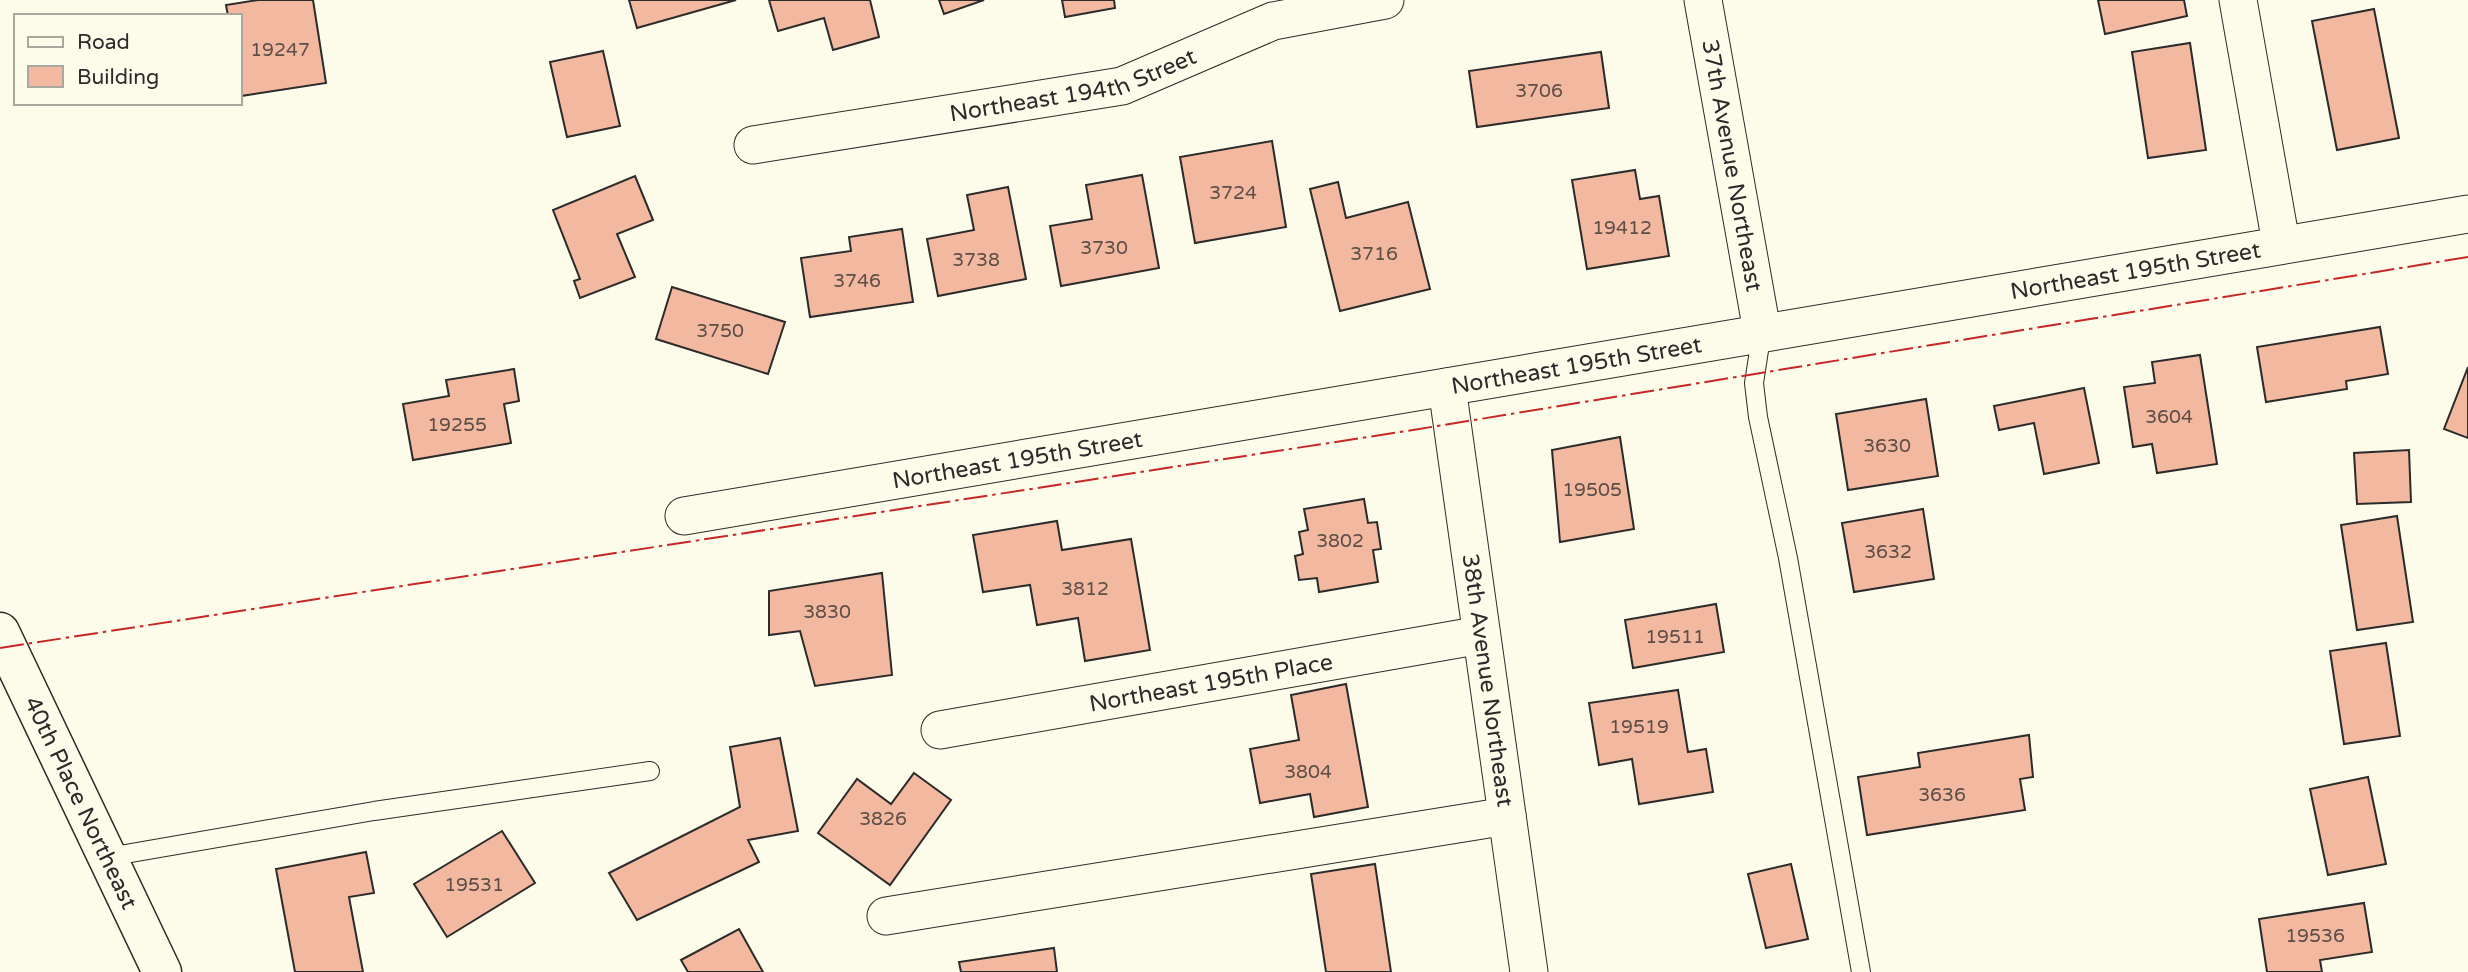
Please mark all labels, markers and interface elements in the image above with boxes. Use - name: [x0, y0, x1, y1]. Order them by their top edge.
- legend: [14, 14, 242, 105]
- text: Road: [77, 30, 130, 55]
- street label: 37th Avenue Northeast: [1695, 37, 1768, 294]
- house number: 19247: [250, 39, 310, 61]
- street label: Northeast 194th Street: [948, 43, 1201, 128]
- text: Building: [77, 65, 159, 90]
- house number: 3706: [1515, 80, 1563, 102]
- house number: 3724: [1209, 182, 1257, 204]
- house number: 19412: [1592, 217, 1652, 239]
- street label: Northeast 195th Street: [2008, 236, 2263, 306]
- house number: 3730: [1080, 237, 1128, 259]
- house number: 3716: [1350, 243, 1398, 265]
- house number: 3738: [952, 249, 1000, 271]
- house number: 3746: [833, 270, 881, 292]
- house number: 3750: [696, 320, 744, 342]
- street label: Northeast 195th Street: [1449, 331, 1704, 401]
- house number: 3604: [2145, 406, 2193, 428]
- house number: 19255: [427, 414, 487, 436]
- street label: Northeast 195th Street: [890, 426, 1145, 496]
- house number: 3630: [1863, 435, 1911, 457]
- house number: 19505: [1562, 479, 1622, 501]
- house number: 3802: [1316, 530, 1364, 552]
- house number: 3632: [1864, 541, 1912, 563]
- street label: 38th Avenue Northeast: [1455, 552, 1519, 809]
- house number: 3812: [1061, 578, 1109, 600]
- house number: 3830: [803, 601, 851, 623]
- house number: 19511: [1645, 626, 1705, 648]
- street label: Northeast 195th Place: [1087, 648, 1335, 719]
- street label: 40th Place Northeast: [18, 692, 143, 914]
- house number: 19519: [1609, 716, 1669, 738]
- house number: 3804: [1284, 761, 1332, 783]
- house number: 3636: [1918, 784, 1966, 806]
- house number: 3826: [859, 808, 907, 830]
- house number: 19531: [444, 874, 504, 896]
- house number: 19536: [2285, 925, 2345, 947]

